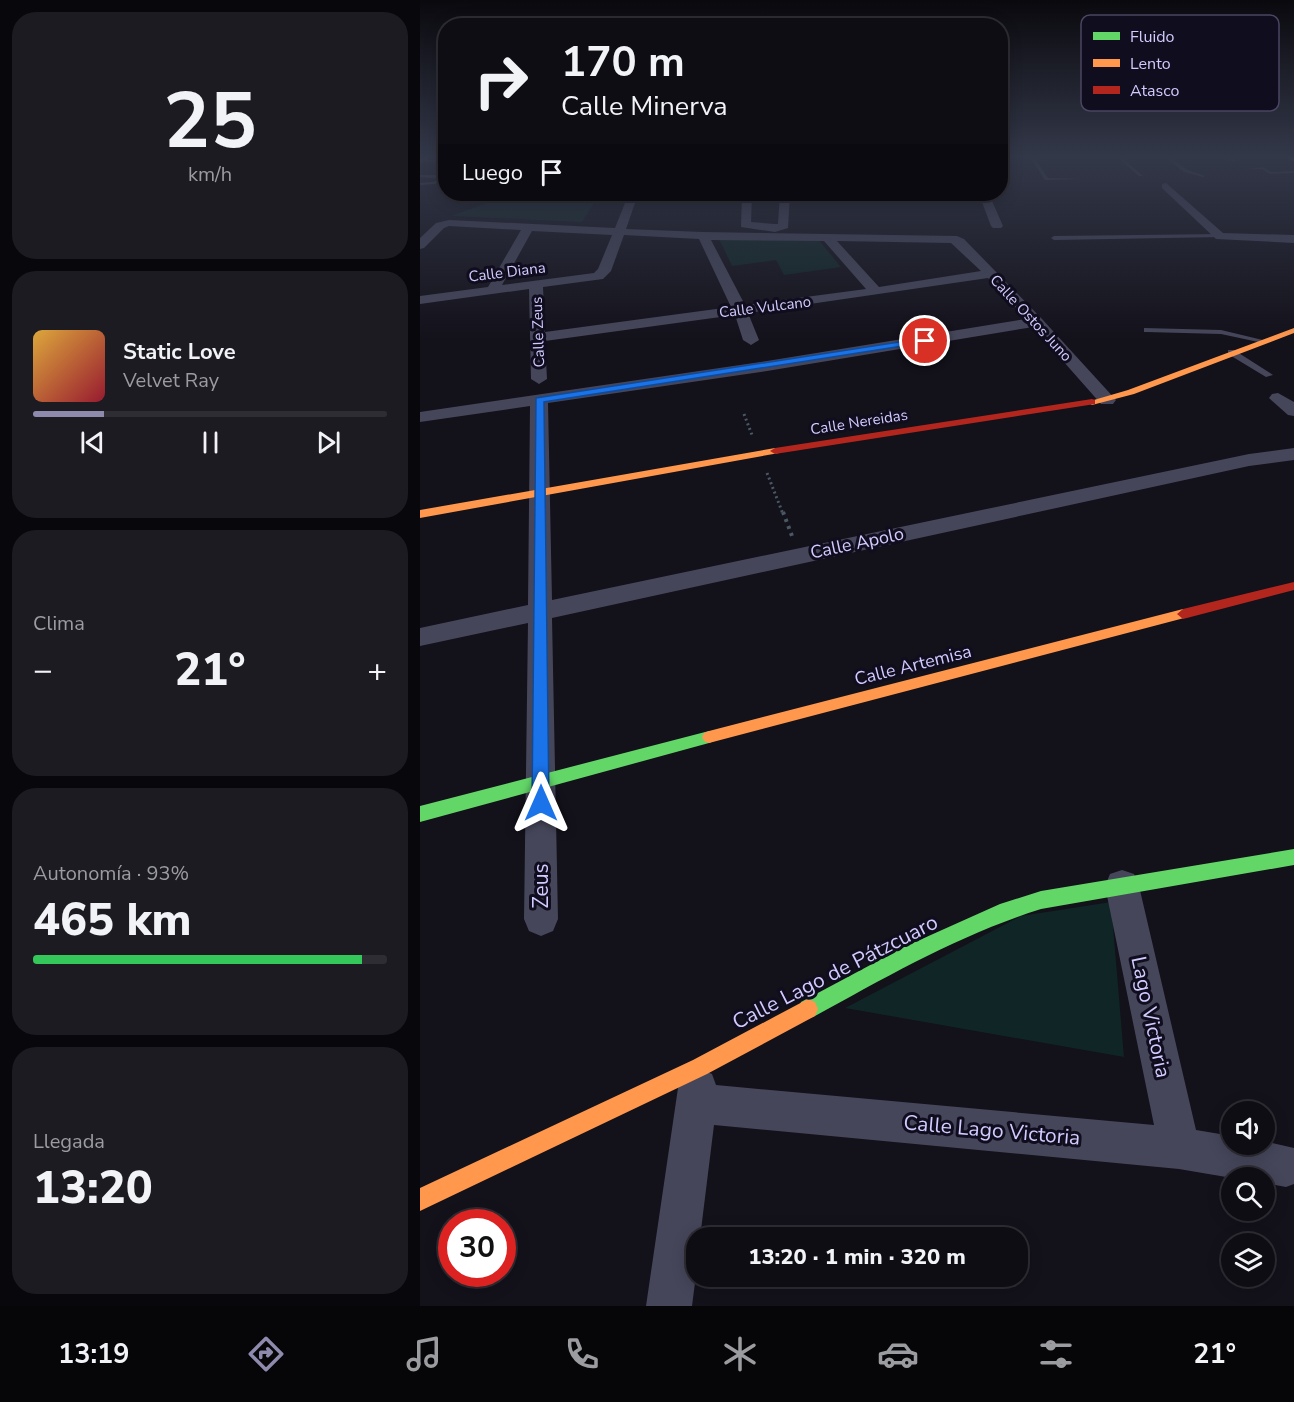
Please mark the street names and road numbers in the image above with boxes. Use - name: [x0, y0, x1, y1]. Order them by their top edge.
- street label: Calle Diana: [467, 257, 547, 287]
- street label: Calle Ostos Juno: [986, 270, 1076, 366]
- street label: Calle Vulcano: [718, 291, 812, 323]
- street label: Calle Zeus: [527, 296, 549, 368]
- street label: Calle Nereidas: [809, 404, 909, 440]
- street label: Calle Apolo: [808, 521, 906, 565]
- street label: Calle Artemisa: [852, 639, 974, 691]
- street label: Zeus: [527, 863, 555, 909]
- street label: Calle Lago de Pátzcuaro: [728, 908, 942, 1036]
- street label: Lago Victoria: [1124, 954, 1178, 1080]
- street label: Calle Lago Victoria: [902, 1108, 1082, 1152]

